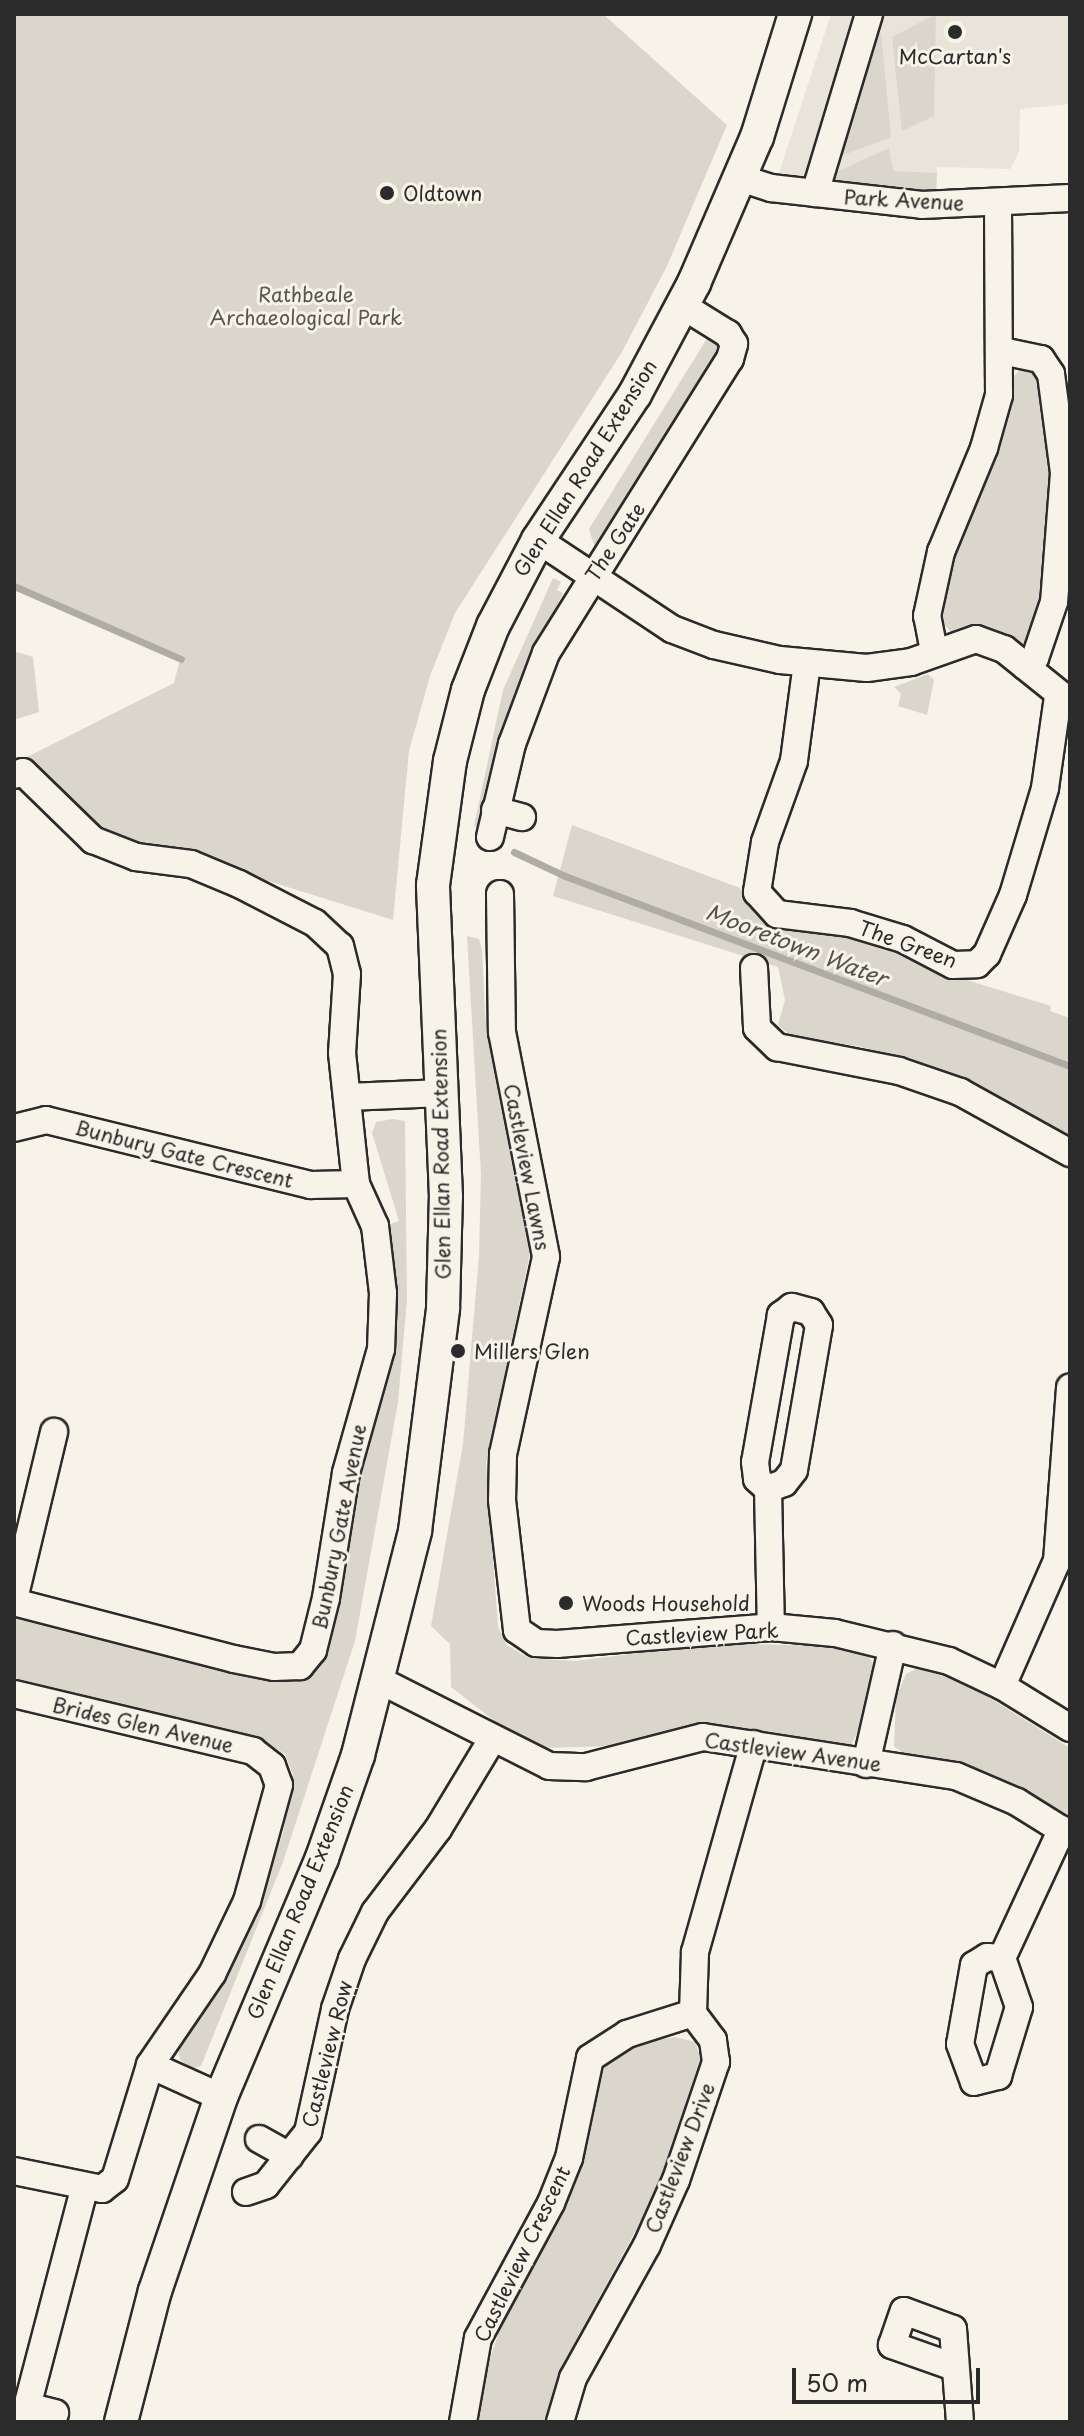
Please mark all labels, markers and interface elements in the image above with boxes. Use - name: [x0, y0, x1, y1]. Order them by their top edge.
- marker: McCartan's: [946, 23, 964, 41]
- place label: McCartan's: [899, 44, 1011, 68]
- place label: Oldtown: [403, 181, 482, 205]
- marker: Oldtown: [378, 184, 396, 202]
- street label: Park Avenue: [844, 185, 964, 215]
- park label: Rathbeale Archaeological Park: [210, 283, 402, 330]
- street label: Glen Ellan Road Extension: [508, 354, 662, 582]
- street label: The Gate: [580, 498, 650, 586]
- water label: Mooretown Water: [703, 897, 891, 991]
- street label: The Green: [855, 915, 961, 973]
- street label: Glen Ellan Road Extension: [427, 1027, 455, 1281]
- street label: Castleview Lawns: [499, 1082, 555, 1252]
- street label: Bunbury Gate Crescent: [71, 1115, 297, 1193]
- place label: Millers Glen: [474, 1339, 590, 1363]
- marker: Millers Glen: [449, 1342, 467, 1360]
- street label: Bunbury Gate Avenue: [307, 1421, 371, 1633]
- place label: Woods Household: [582, 1591, 749, 1615]
- marker: Woods Household: [557, 1594, 575, 1612]
- street label: Castleview Park: [625, 1618, 779, 1650]
- street label: Brides Glen Avenue: [49, 1692, 237, 1758]
- street label: Castleview Avenue: [704, 1728, 882, 1776]
- street label: Glen Ellan Road Extension: [241, 1780, 359, 2024]
- street label: Castleview Row: [297, 1979, 357, 2129]
- street label: Castleview Drive: [640, 2079, 720, 2237]
- street label: Castleview Crescent: [469, 2162, 575, 2346]
- scale bar: [796, 2352, 984, 2402]
- text: 50 m: [806, 2364, 868, 2400]

